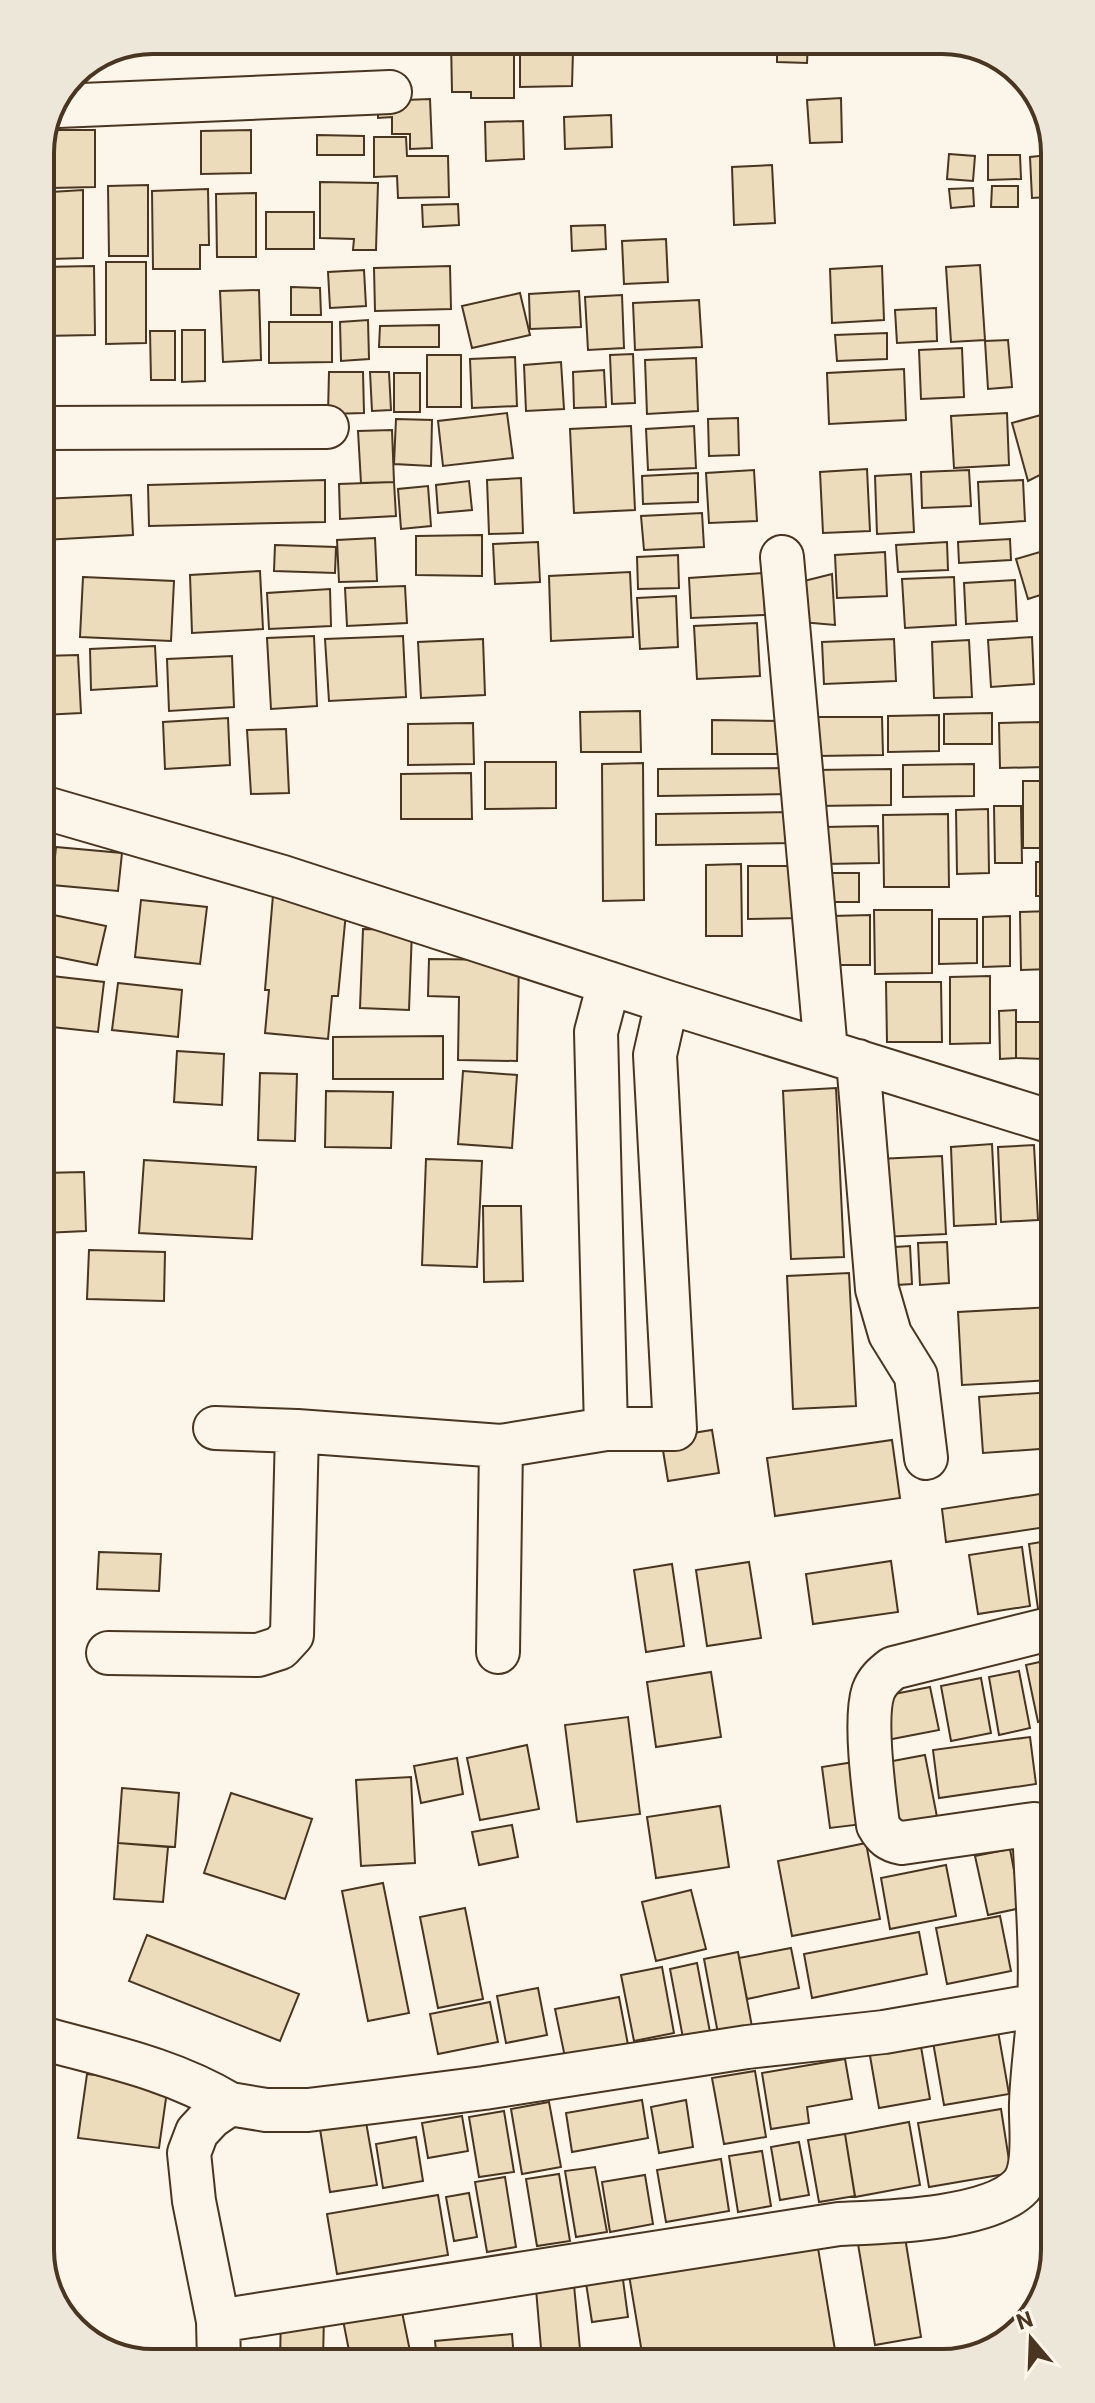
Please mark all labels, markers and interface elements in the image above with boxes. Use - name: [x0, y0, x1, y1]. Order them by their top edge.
- north arrow: [991, 2299, 1071, 2379]
- text: N: [1013, 2306, 1036, 2335]

